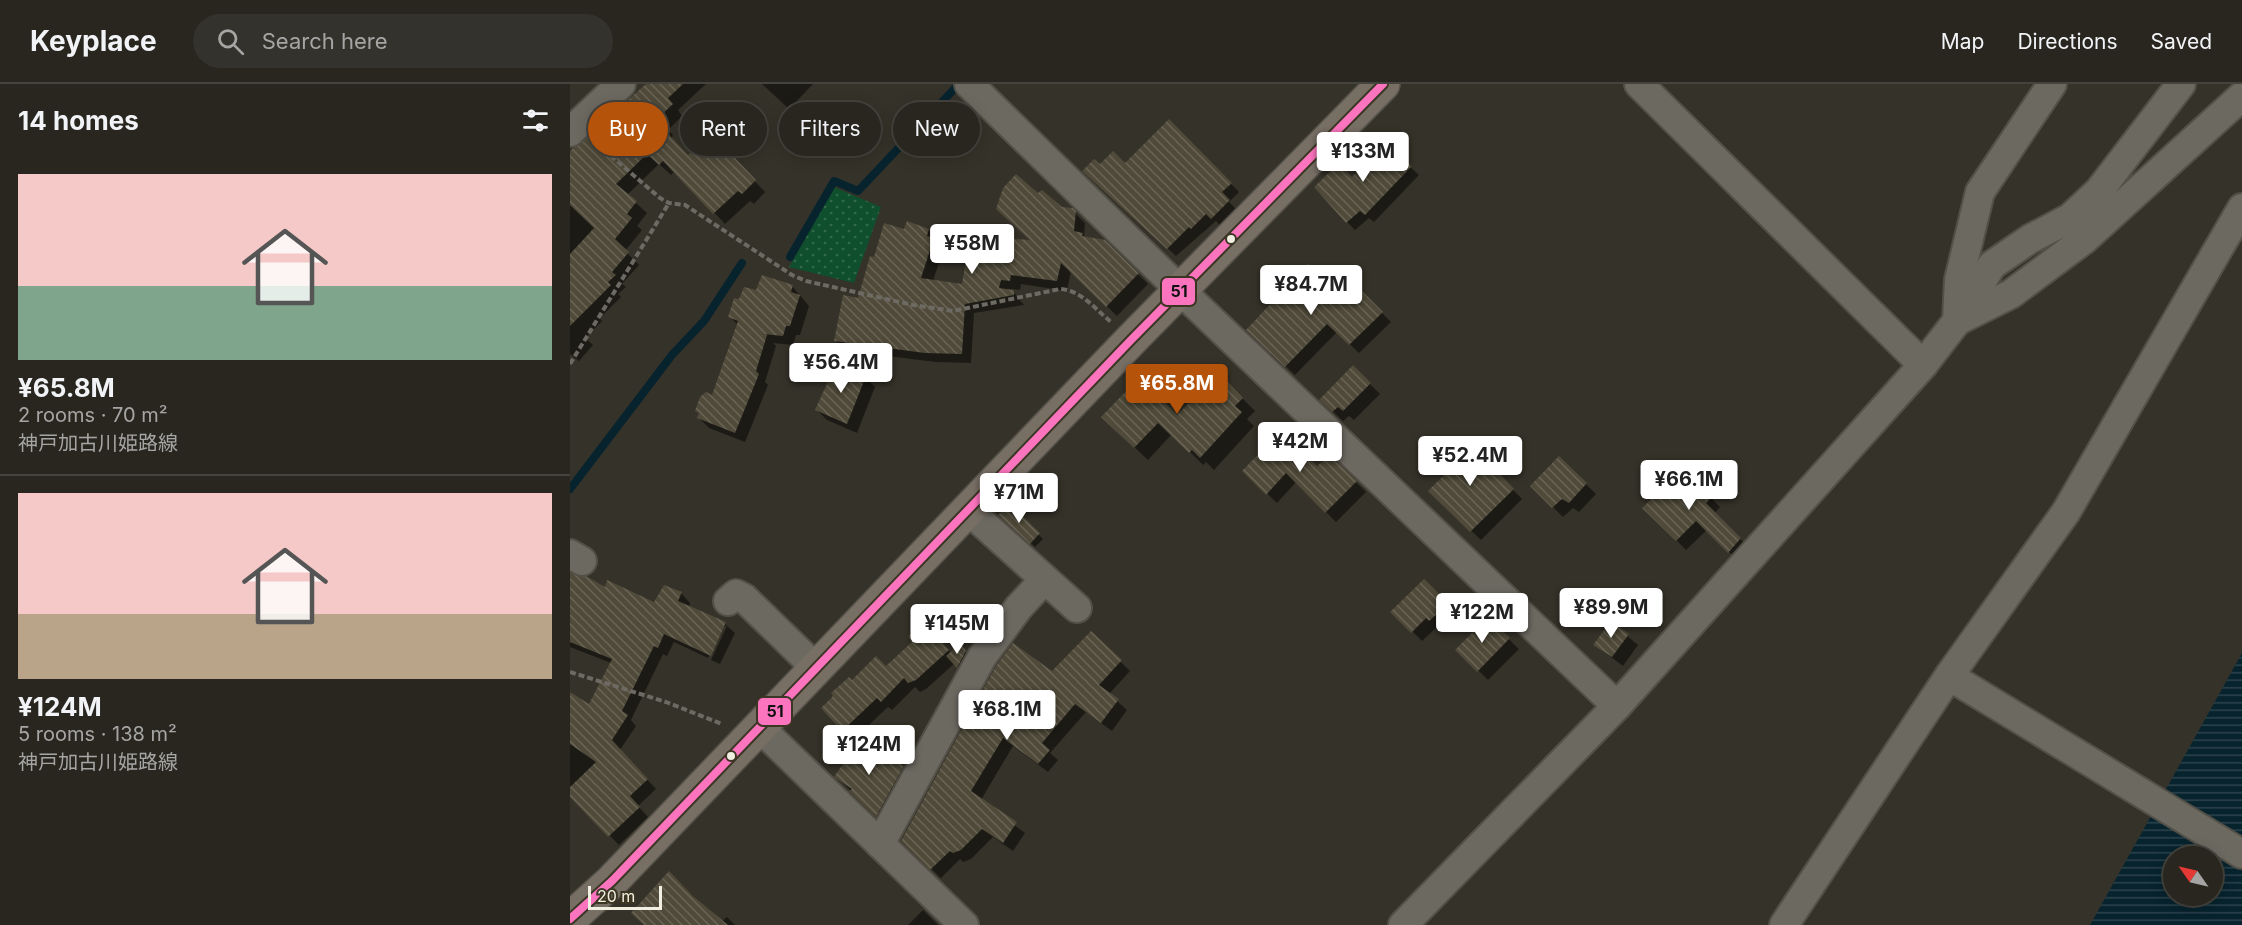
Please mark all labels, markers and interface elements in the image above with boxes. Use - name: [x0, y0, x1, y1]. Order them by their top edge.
- search box: [193, 14, 613, 68]
- text: Keyplace: [30, 24, 157, 58]
- icon: search: [214, 25, 247, 58]
- text: Search here: [262, 28, 388, 54]
- text: Map: [1941, 29, 1984, 54]
- text: Directions: [2017, 29, 2118, 54]
- text: Saved: [2151, 29, 2212, 54]
- chip: Buy: [588, 102, 668, 156]
- chip: Rent: [680, 102, 767, 156]
- chip: Filters: [779, 102, 881, 156]
- chip: New: [893, 102, 980, 156]
- icon: filters: [519, 104, 552, 137]
- text: 14 homes: [18, 105, 139, 136]
- pin: ¥133M: [1321, 132, 1405, 183]
- text: ¥133M: [1331, 139, 1395, 163]
- icon: home: [231, 213, 339, 321]
- pin: ¥58M: [936, 224, 1008, 275]
- text: ¥58M: [944, 231, 1000, 255]
- unlabelled marker: [1225, 233, 1237, 245]
- pin: ¥84.7M: [1262, 265, 1360, 316]
- text: ¥84.7M: [1274, 272, 1348, 296]
- line badge: 51: [1161, 277, 1196, 306]
- text: 51: [1170, 281, 1188, 301]
- pin: ¥56.4M: [792, 343, 890, 394]
- text: ¥56.4M: [803, 350, 879, 374]
- pin: ¥65.8M: [1128, 364, 1226, 415]
- text: ¥65.8M: [1140, 371, 1214, 395]
- text: ¥65.8M: [18, 372, 115, 403]
- text: 2 rooms · 70 m²: [18, 403, 168, 427]
- pin: ¥42M: [1264, 422, 1336, 473]
- text: ¥42M: [1272, 429, 1328, 453]
- text: 神戸加古川姫路線: [18, 431, 178, 455]
- pin: ¥52.4M: [1421, 436, 1519, 487]
- text: ¥52.4M: [1432, 443, 1508, 467]
- pin: ¥66.1M: [1640, 460, 1738, 511]
- text: ¥66.1M: [1655, 467, 1723, 491]
- pin: ¥71M: [983, 473, 1055, 524]
- text: ¥71M: [994, 480, 1044, 504]
- icon: home: [231, 532, 339, 640]
- pin: ¥89.9M: [1562, 588, 1660, 639]
- pin: ¥122M: [1440, 593, 1524, 644]
- text: ¥89.9M: [1574, 595, 1648, 619]
- text: ¥122M: [1450, 600, 1514, 624]
- pin: ¥145M: [915, 604, 999, 655]
- text: ¥145M: [925, 611, 989, 635]
- pin: ¥68.1M: [958, 690, 1056, 741]
- text: ¥124M: [18, 691, 102, 722]
- line badge: 51: [757, 697, 792, 726]
- text: ¥68.1M: [972, 697, 1042, 721]
- text: 51: [766, 701, 784, 721]
- text: 5 rooms · 138 m²: [18, 722, 177, 746]
- pin: ¥124M: [827, 725, 911, 776]
- text: ¥124M: [837, 732, 901, 756]
- text: 神戸加古川姫路線: [18, 750, 178, 774]
- unlabelled marker: [725, 750, 737, 762]
- north arrow: [2163, 846, 2223, 906]
- map controls: [2163, 846, 2223, 906]
- scale bar: [588, 883, 662, 910]
- text: 20 m: [597, 886, 635, 906]

